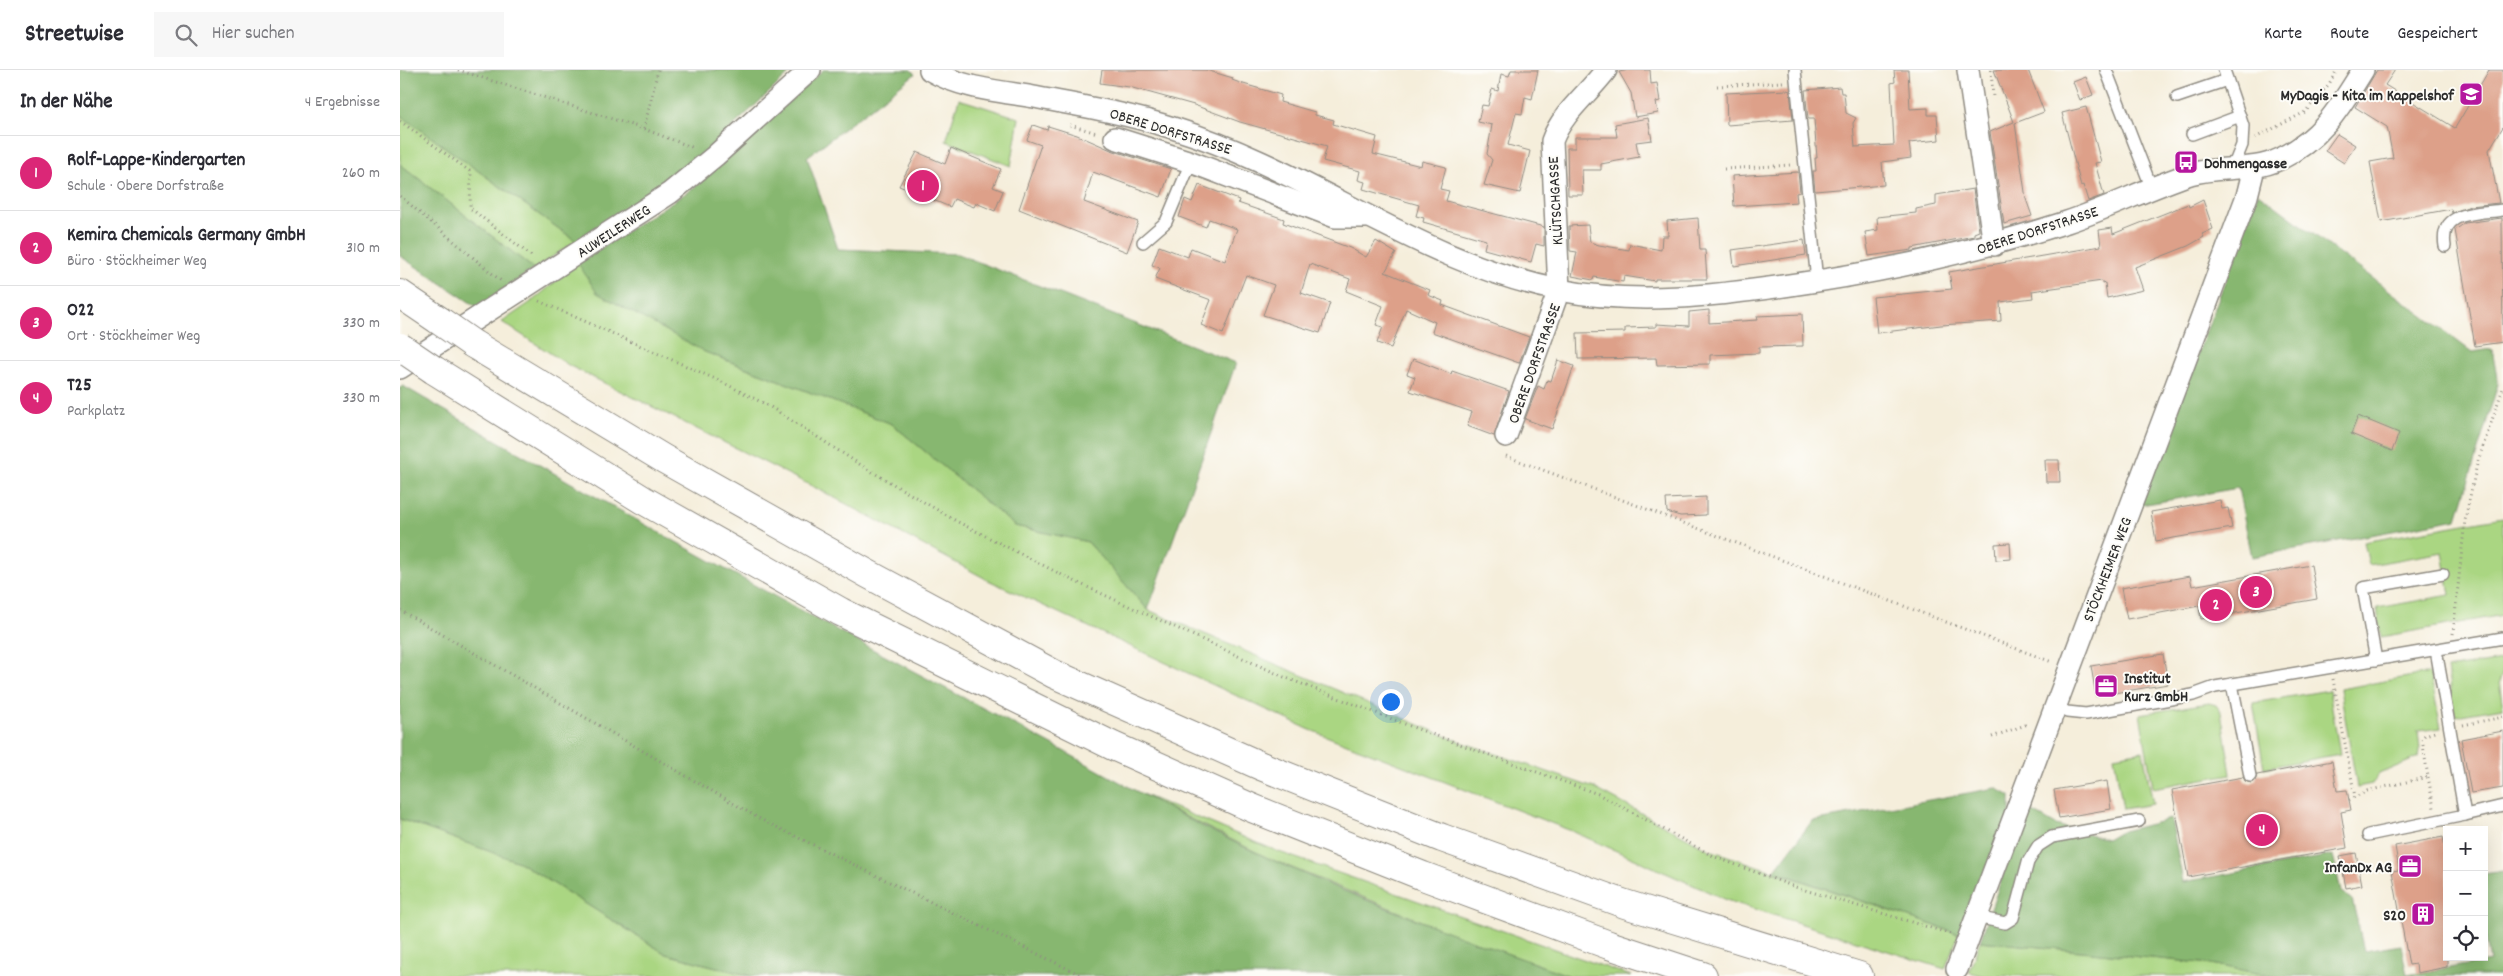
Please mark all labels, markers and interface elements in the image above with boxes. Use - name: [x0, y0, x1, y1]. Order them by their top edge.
- search box: [154, 12, 504, 57]
- text: Streetwise: [25, 18, 124, 52]
- icon: search: [172, 21, 200, 49]
- text: Hier suchen: [212, 21, 294, 48]
- text: Karte: [2264, 22, 2302, 47]
- text: Route: [2330, 22, 2369, 47]
- text: Gespeichert: [2397, 22, 2478, 47]
- school or university icon: MyDagis - Kita im Kappelshof: [2458, 81, 2484, 107]
- place label: MyDagis - Kita im Kappelshof: [2281, 85, 2455, 108]
- text: In der Nähe: [20, 88, 112, 118]
- text: 4 Ergebnisse: [305, 91, 380, 114]
- street label: OBERE DORFSTRASSE: [1106, 103, 1235, 162]
- text: Rolf-Lappe-Kindergarten: [67, 148, 245, 175]
- bus stop icon: Dohmengasse: [2173, 149, 2199, 175]
- place label: Dohmengasse: [2204, 153, 2287, 176]
- street label: KLÜTSCHGASSE: [1543, 155, 1570, 246]
- text: 1: [34, 162, 38, 185]
- text: 260 m: [342, 162, 380, 185]
- pin: 1: [907, 167, 939, 205]
- text: Schule · Obere Dorfstraße: [67, 175, 224, 198]
- street label: AUWEILERWEG: [573, 200, 656, 265]
- street label: OBERE DORFSTRASSE: [1974, 201, 2102, 262]
- text: Kemira Chemicals Germany GmbH: [67, 223, 306, 250]
- text: 2: [33, 237, 40, 260]
- text: 310 m: [346, 237, 380, 260]
- text: Büro · Stöckheimer Weg: [67, 250, 207, 273]
- text: O22: [67, 298, 95, 325]
- street label: OBERE DORFSTRASSE: [1503, 300, 1568, 427]
- text: 3: [32, 312, 40, 335]
- text: 330 m: [342, 312, 380, 335]
- text: Ort · Stöckheimer Weg: [67, 325, 200, 348]
- text: T25: [67, 373, 92, 400]
- text: 4: [33, 387, 39, 410]
- text: 330 m: [342, 387, 380, 410]
- text: Parkplatz: [67, 400, 125, 423]
- street label: STÖCKHEIMER WEG: [2078, 514, 2139, 626]
- pin: 3: [2240, 573, 2272, 611]
- pin: 2: [2200, 586, 2232, 624]
- place label: Institut Kurz GmbH: [2124, 668, 2188, 709]
- office icon: Institut Kurz GmbH: [2093, 673, 2119, 699]
- your location: [1378, 689, 1404, 715]
- pin: 4: [2246, 811, 2278, 849]
- map controls: [2443, 826, 2488, 961]
- button: +: [2443, 826, 2488, 871]
- office icon: InfanDx AG: [2397, 853, 2423, 879]
- place label: InfanDx AG: [2324, 857, 2392, 880]
- button: −: [2443, 871, 2488, 916]
- building icon: S20: [2410, 901, 2436, 927]
- place label: S20: [2383, 905, 2406, 928]
- button: locate: [2443, 916, 2488, 961]

